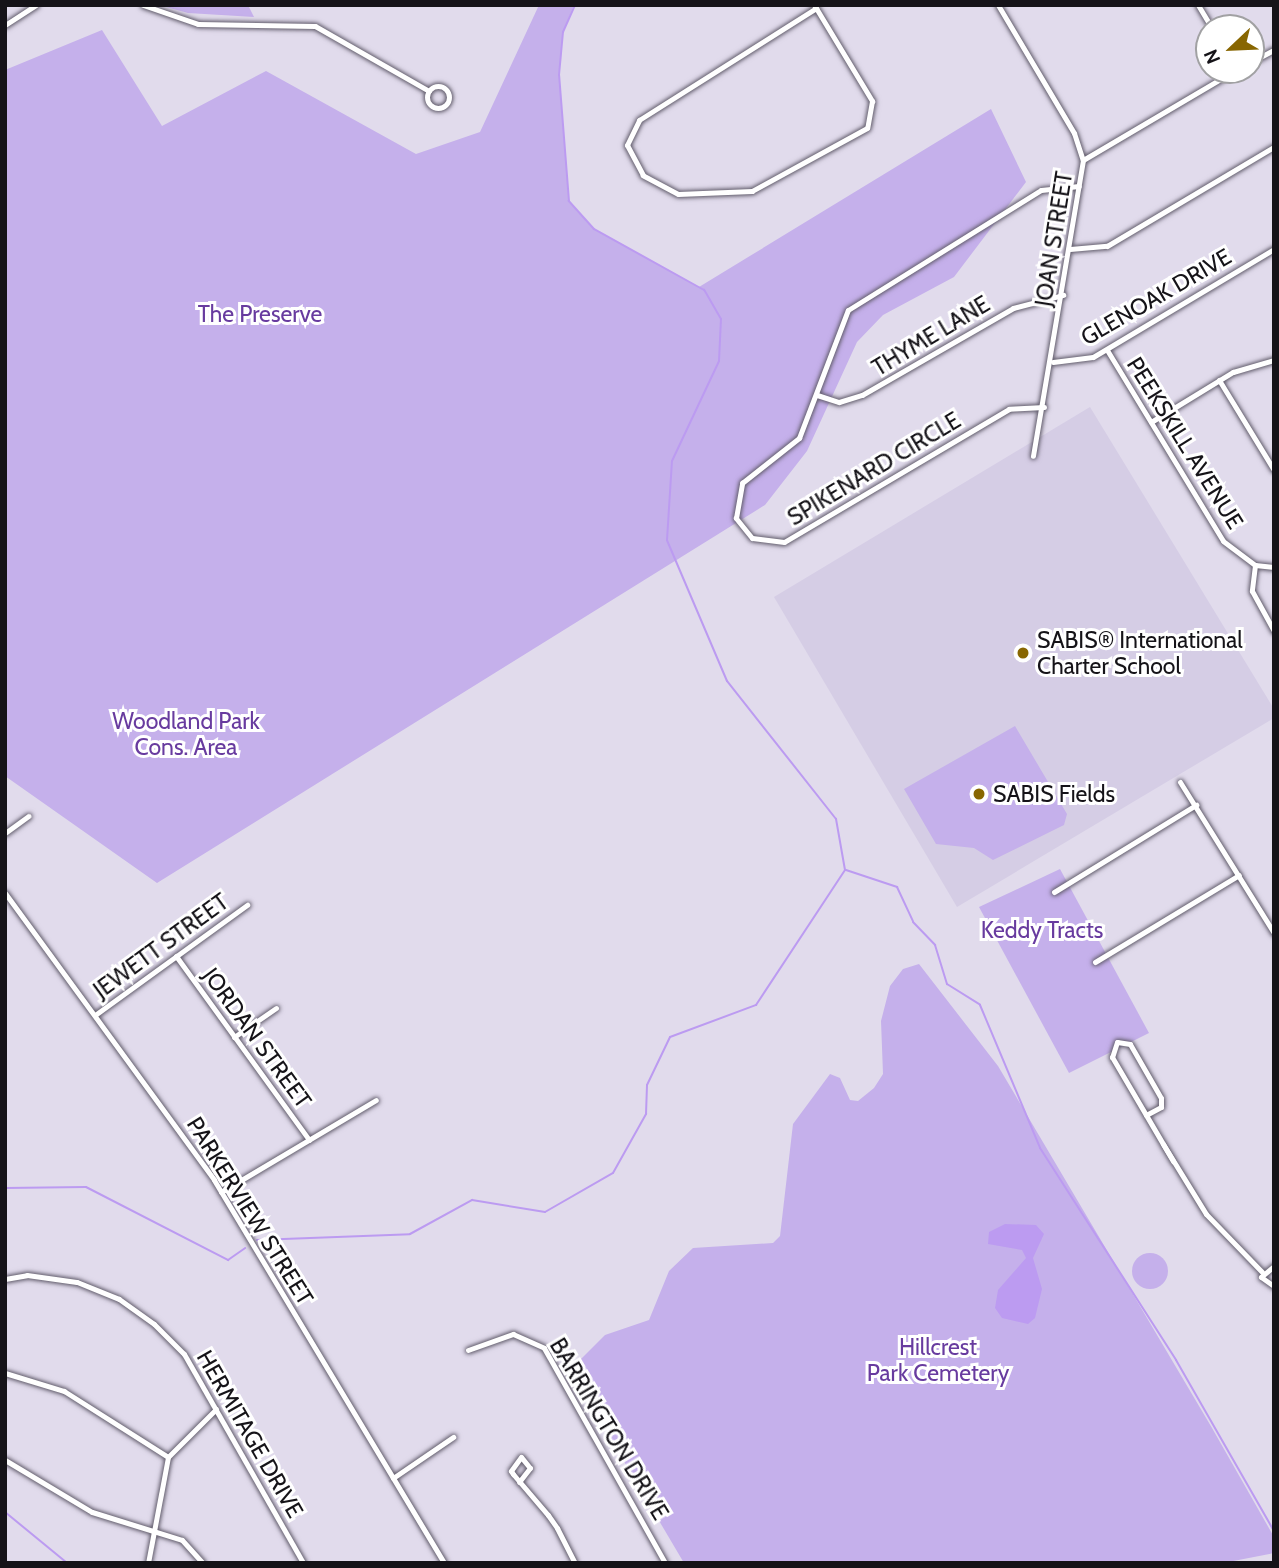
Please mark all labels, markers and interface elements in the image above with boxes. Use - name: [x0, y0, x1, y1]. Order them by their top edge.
- north arrow: [1195, 14, 1265, 84]
- text: N: [1199, 46, 1225, 67]
- street label: JOAN STREET: [1030, 170, 1078, 308]
- street label: GLENOAK DRIVE: [1076, 243, 1236, 351]
- street label: THYME LANE: [867, 290, 995, 382]
- park label: The Preserve: [198, 300, 322, 328]
- street label: PEEKSKILL AVENUE: [1121, 352, 1249, 534]
- street label: SPIKENARD CIRCLE: [783, 407, 965, 531]
- place label: SABIS® International Charter School: [1037, 626, 1243, 680]
- marker: SABIS® International Charter School: [1015, 645, 1031, 661]
- park label: Woodland Park Cons. Area: [112, 707, 260, 761]
- place label: SABIS Fields: [993, 780, 1115, 808]
- marker: SABIS Fields: [971, 786, 987, 802]
- street label: JEWETT STREET: [88, 888, 234, 1004]
- park label: Keddy Tracts: [981, 916, 1103, 944]
- street label: JORDAN STREET: [197, 962, 317, 1114]
- street label: PARKERVIEW STREET: [181, 1112, 319, 1310]
- street label: BARRINGTON DRIVE: [544, 1333, 674, 1525]
- park label: Hillcrest Park Cemetery: [867, 1333, 1009, 1387]
- street label: HERMITAGE DRIVE: [191, 1345, 309, 1523]

